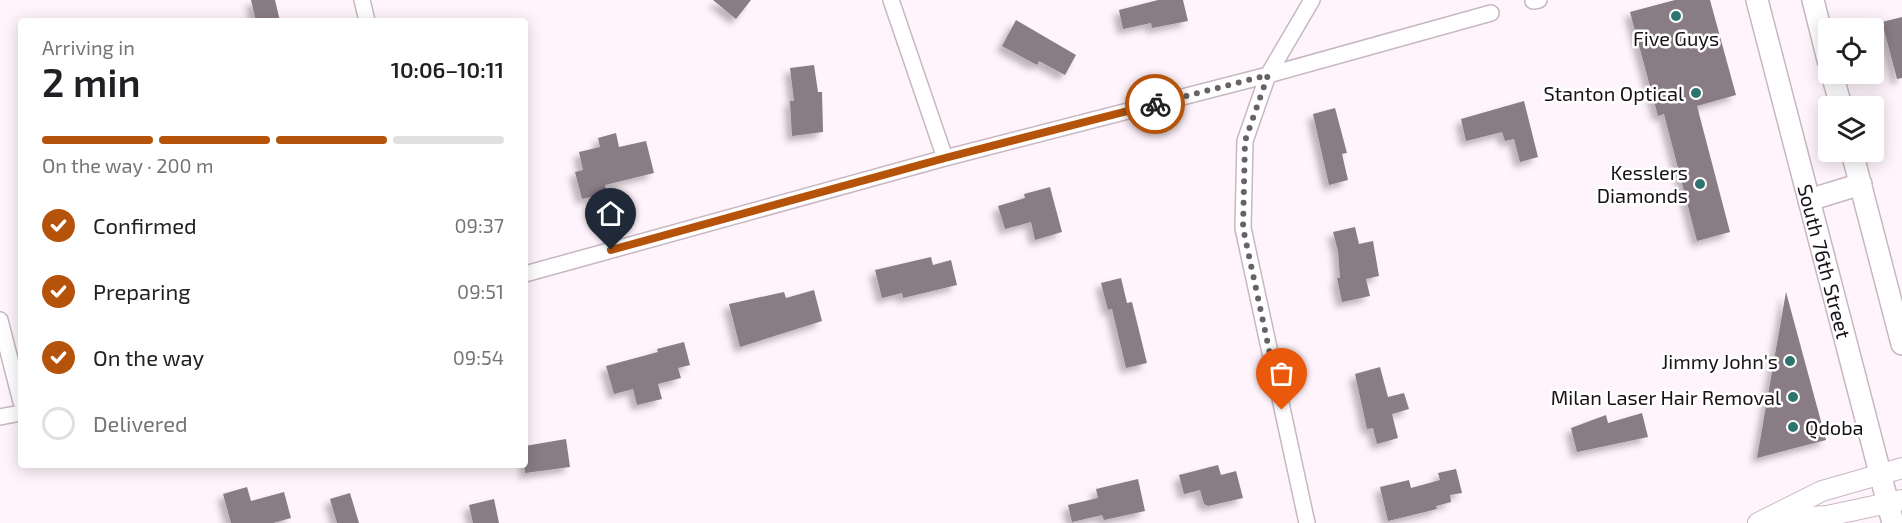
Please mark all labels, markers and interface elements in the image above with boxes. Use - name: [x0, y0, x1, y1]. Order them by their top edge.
- marker: Five Guys: [1669, 9, 1683, 23]
- map controls: [1818, 18, 1884, 162]
- button: locate: [1818, 18, 1884, 84]
- place label: Five Guys: [1633, 26, 1719, 50]
- text: Arriving in: [42, 35, 135, 59]
- text: 10:06–10:11: [391, 56, 504, 82]
- text: 2 min: [42, 58, 141, 105]
- courier: [1125, 74, 1185, 134]
- place label: Stanton Optical: [1543, 81, 1684, 105]
- marker: Stanton Optical: [1689, 86, 1703, 100]
- icon: bike: [1139, 88, 1172, 121]
- button: layers: [1818, 96, 1884, 162]
- text: On the way · 200 m: [42, 153, 214, 177]
- place label: Kesslers Diamonds: [1597, 160, 1688, 207]
- marker: Kesslers Diamonds: [1693, 177, 1707, 191]
- street label: South 76th Street: [1793, 181, 1857, 342]
- pin: [585, 188, 636, 250]
- icon: home: [594, 197, 627, 230]
- icon: check: [42, 209, 75, 242]
- text: Confirmed: [93, 212, 197, 238]
- text: 09:37: [454, 213, 504, 237]
- icon: check: [42, 275, 75, 308]
- text: Preparing: [93, 278, 191, 304]
- text: 09:51: [457, 279, 504, 303]
- icon: check: [42, 341, 75, 374]
- text: On the way: [93, 344, 204, 370]
- text: 09:54: [453, 345, 504, 369]
- pin: [1256, 348, 1307, 410]
- place label: Jimmy John's: [1661, 349, 1778, 373]
- marker: Jimmy John's: [1783, 354, 1797, 368]
- icon: bag: [1265, 357, 1298, 390]
- place label: Milan Laser Hair Removal: [1551, 385, 1781, 409]
- marker: Milan Laser Hair Removal: [1786, 390, 1800, 404]
- text: Delivered: [93, 410, 188, 436]
- place label: Qdoba: [1805, 415, 1864, 439]
- marker: Qdoba: [1786, 420, 1800, 434]

